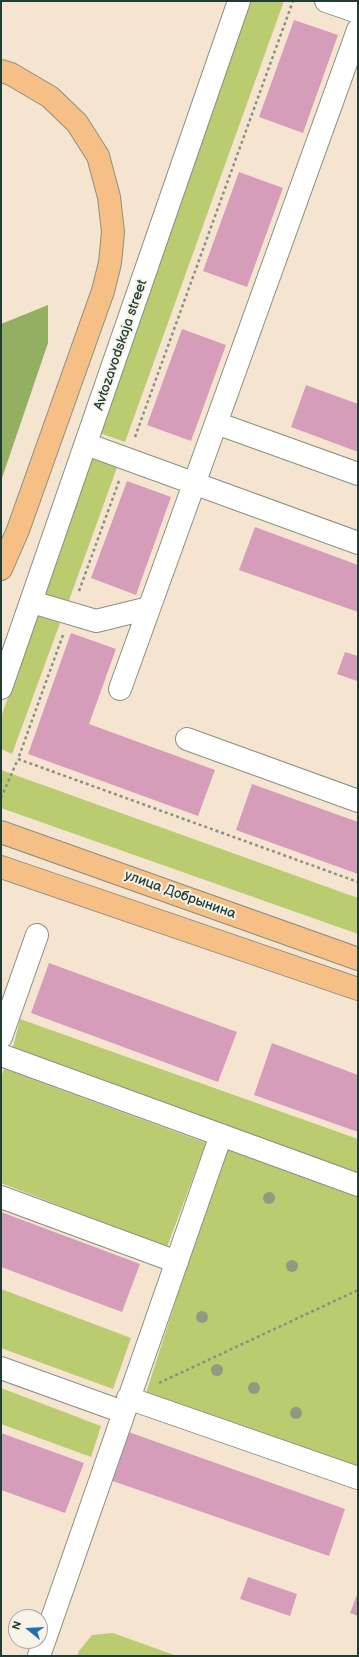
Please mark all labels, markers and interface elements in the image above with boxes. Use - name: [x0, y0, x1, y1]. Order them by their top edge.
- street label: Avtozavodskaja street: [91, 277, 151, 413]
- street label: улица Добрынина: [122, 867, 238, 923]
- north arrow: [8, 1609, 48, 1649]
- text: N: [10, 1620, 25, 1631]

